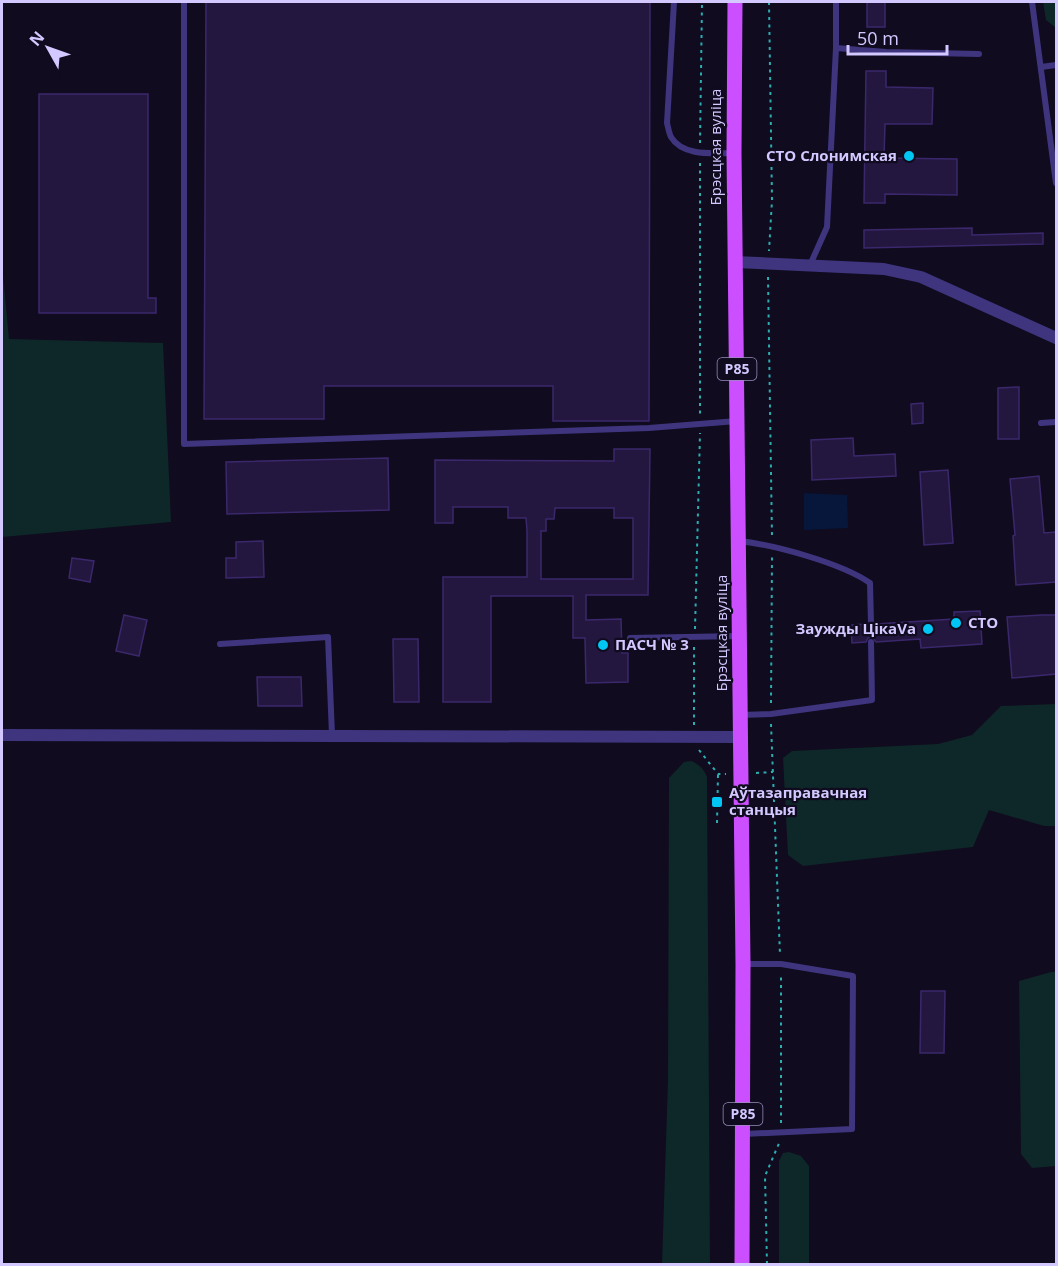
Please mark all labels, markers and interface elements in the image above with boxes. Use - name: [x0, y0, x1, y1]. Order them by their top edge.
- north arrow: [18, 18, 78, 78]
- scale bar: [848, 18, 947, 56]
- text: N: [24, 26, 49, 50]
- text: 50 m: [857, 26, 899, 50]
- street label: Брэсцкая вуліца: [705, 89, 725, 205]
- place label: СТО Слонимская: [766, 145, 897, 165]
- marker: СТО Слонимская: [902, 149, 916, 163]
- road number: Р85: [718, 358, 756, 380]
- street label: Брэсцкая вуліца: [711, 575, 731, 691]
- place label: СТО: [968, 612, 998, 632]
- marker: СТО: [949, 616, 963, 630]
- place label: Заужды ЦікаVа: [796, 618, 916, 638]
- marker: Заужды ЦікаVа: [921, 622, 935, 636]
- place label: ПАСЧ № 3: [615, 634, 689, 654]
- marker: ПАСЧ № 3: [596, 638, 610, 652]
- place label: Аўтазаправачная станцыя: [729, 782, 867, 819]
- marker: Аўтазаправачная станцыя: [710, 795, 724, 809]
- road number: Р85: [724, 1103, 762, 1125]

